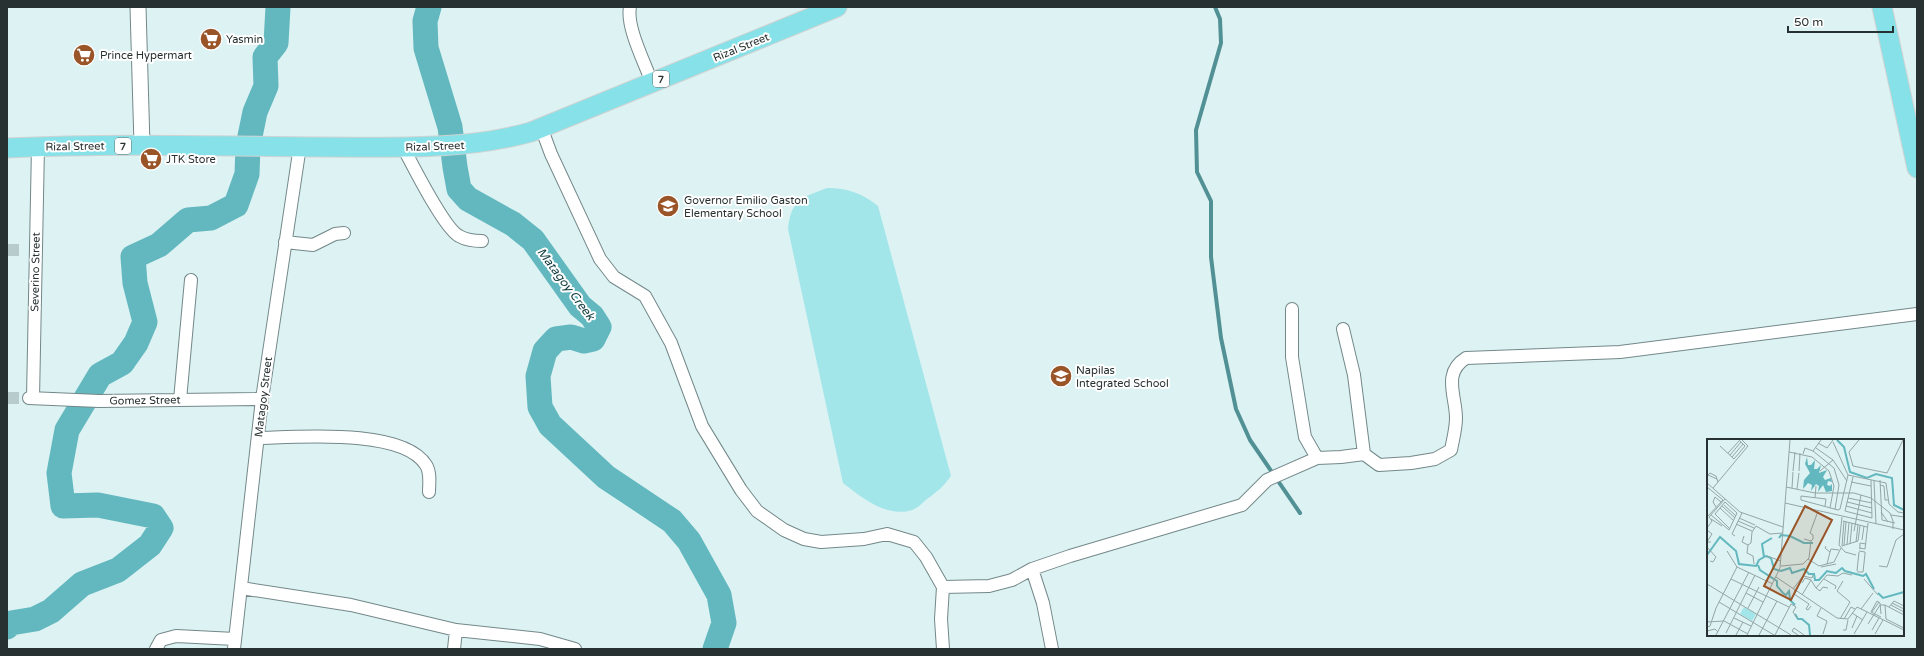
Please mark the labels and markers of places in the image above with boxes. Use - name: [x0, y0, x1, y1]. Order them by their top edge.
- supermarket icon: Yasmin: [198, 26, 224, 52]
- place label: Yasmin: [226, 33, 263, 46]
- supermarket icon: Prince Hypermart: [71, 42, 97, 68]
- place label: Prince Hypermart: [100, 49, 192, 62]
- supermarket icon: JTK Store: [138, 146, 164, 172]
- place label: JTK Store: [166, 153, 216, 166]
- school or university icon: Governor Emilio Gaston Elementary School: [655, 193, 681, 219]
- place label: Governor Emilio Gaston Elementary School: [684, 194, 808, 220]
- school or university icon: Napilas Integrated School: [1048, 363, 1074, 389]
- place label: Napilas Integrated School: [1076, 364, 1169, 390]

